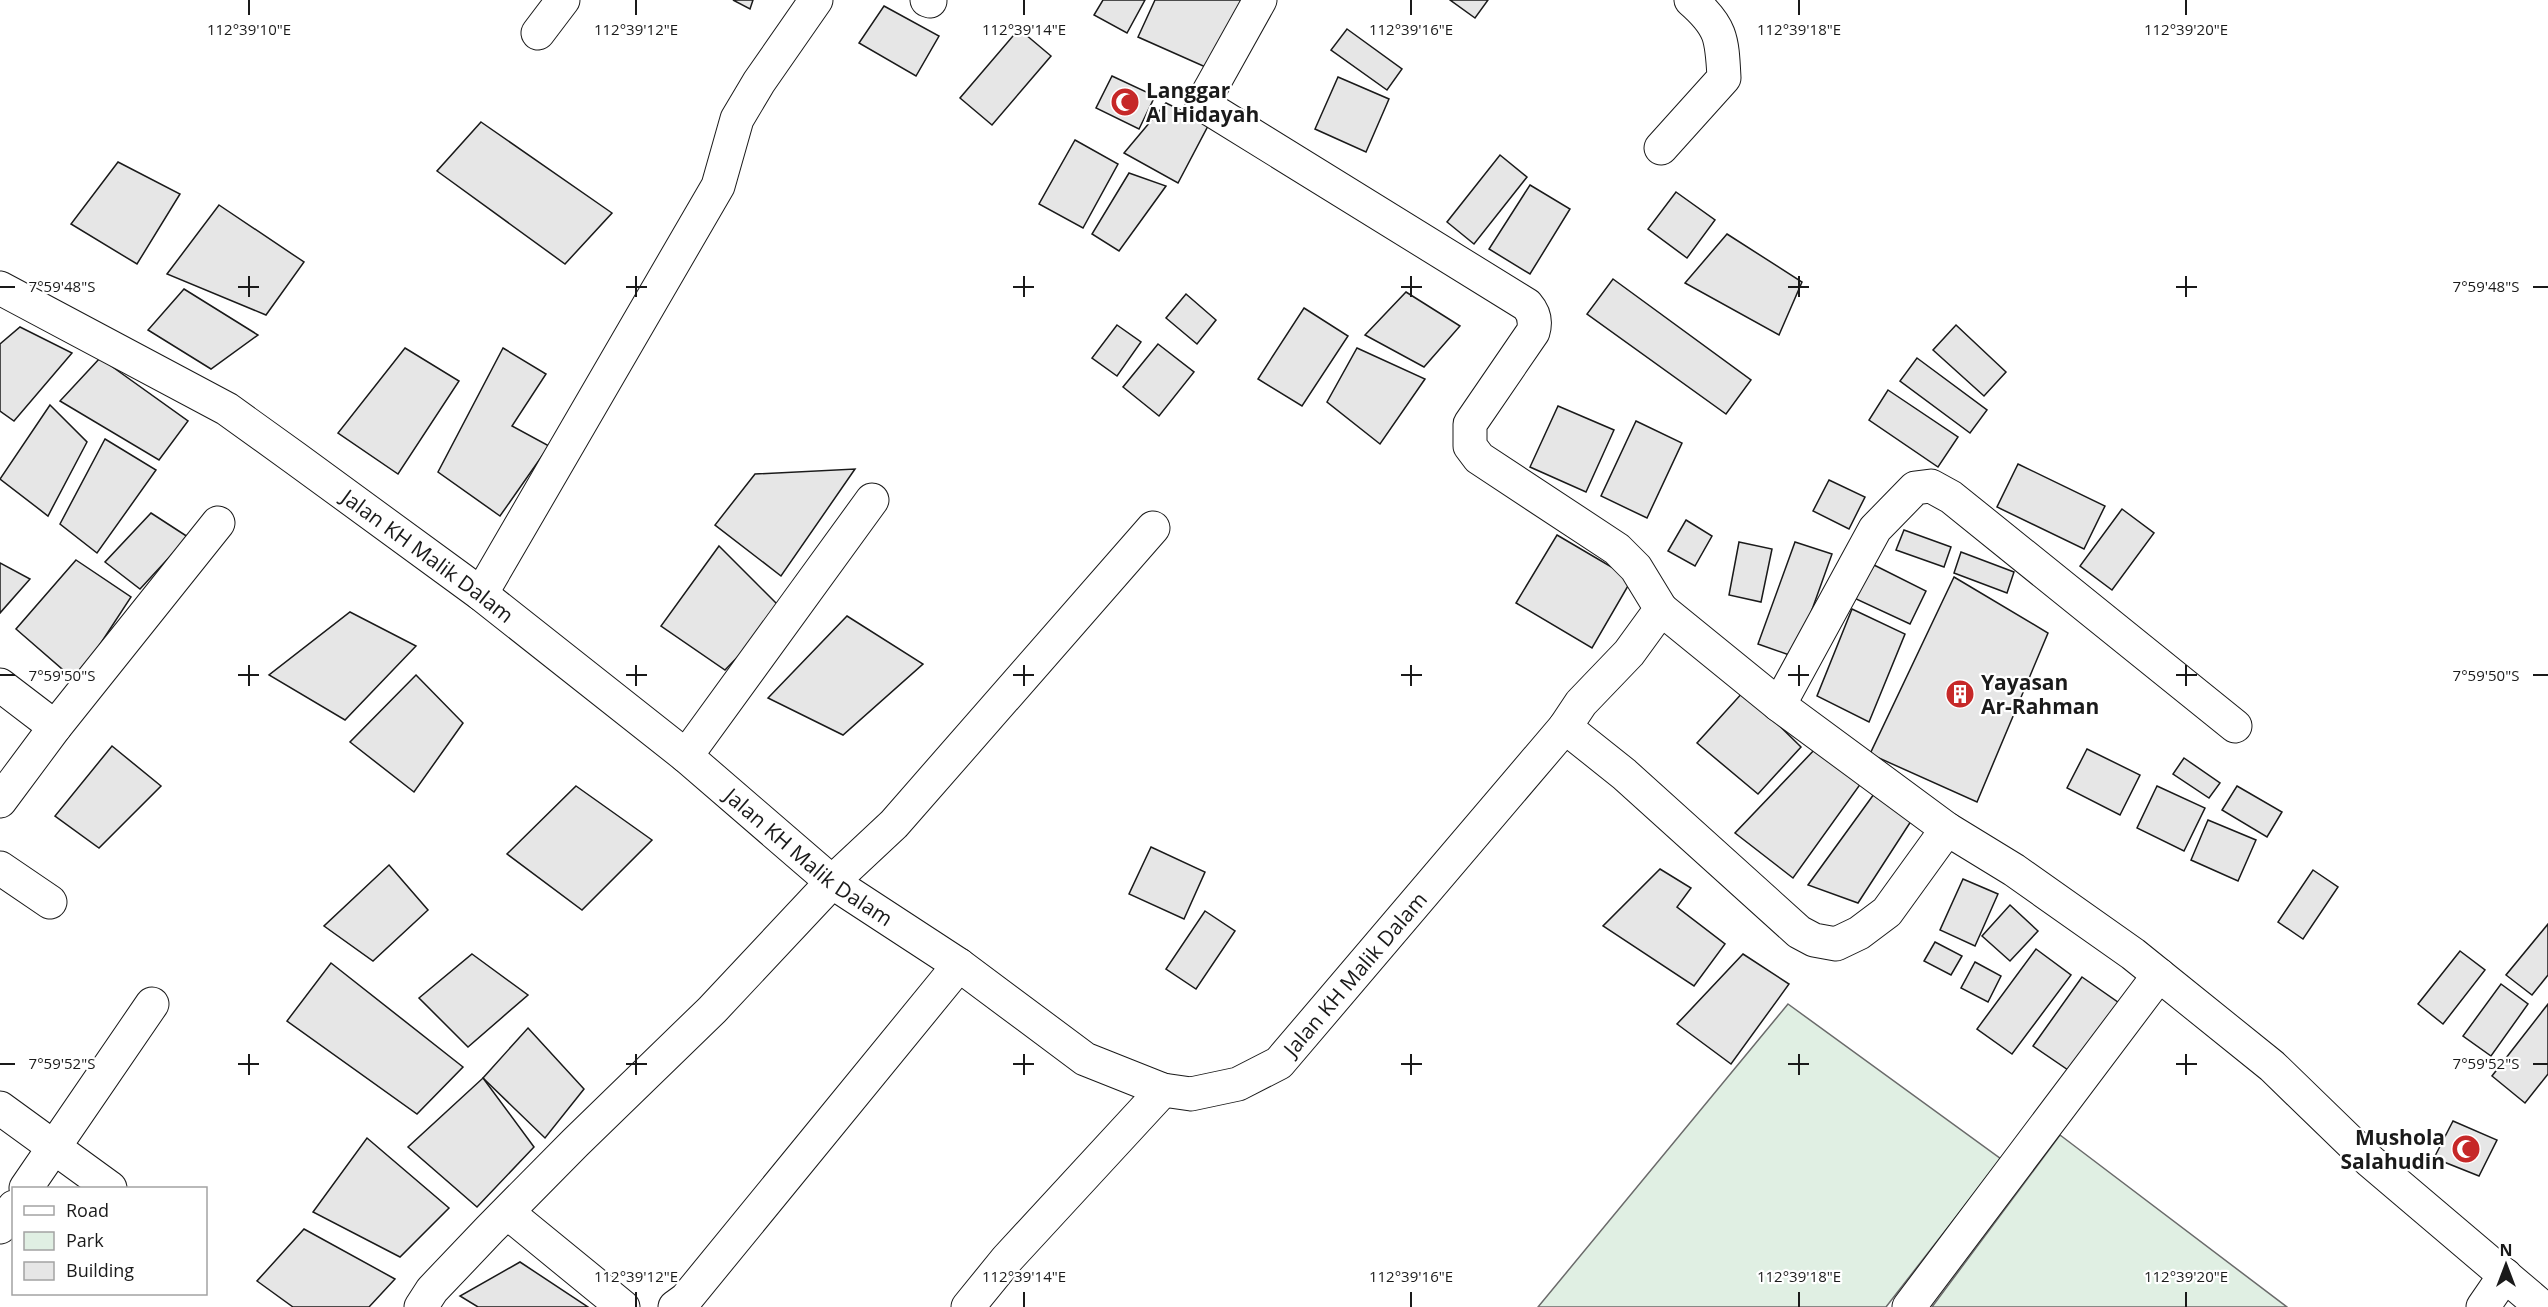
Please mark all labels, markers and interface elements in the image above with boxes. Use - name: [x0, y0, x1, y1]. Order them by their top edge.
- text: 112°39'10"E: [207, 19, 291, 39]
- text: 112°39'12"E: [594, 19, 678, 39]
- text: 112°39'14"E: [982, 19, 1066, 39]
- text: 112°39'16"E: [1369, 19, 1453, 39]
- text: 112°39'18"E: [1757, 19, 1841, 39]
- text: 112°39'20"E: [2144, 19, 2228, 39]
- place label: Langgar Al Hidayah: [1146, 76, 1259, 128]
- mosque icon: Langgar Al Hidayah: [1109, 86, 1141, 118]
- text: 7°59'48"S: [29, 276, 95, 296]
- text: 7°59'48"S: [2453, 276, 2519, 296]
- street label: Jalan KH Malik Dalam: [335, 482, 520, 629]
- text: 7°59'50"S: [29, 665, 95, 685]
- text: 7°59'50"S: [2453, 665, 2519, 685]
- place label: Yayasan Ar-Rahman: [1981, 668, 2099, 720]
- building icon: Yayasan Ar-Rahman: [1944, 678, 1976, 710]
- street label: Jalan KH Malik Dalam: [717, 780, 898, 932]
- street label: Jalan KH Malik Dalam: [1276, 886, 1433, 1063]
- text: 7°59'52"S: [29, 1053, 95, 1073]
- text: 7°59'52"S: [2453, 1053, 2519, 1073]
- place label: Mushola Salahudin: [2341, 1123, 2445, 1175]
- mosque icon: Mushola Salahudin: [2450, 1133, 2482, 1165]
- legend: [12, 1187, 207, 1295]
- text: Road: [66, 1198, 109, 1222]
- text: Park: [66, 1228, 104, 1252]
- north arrow: [2476, 1235, 2536, 1295]
- text: N: [2499, 1239, 2513, 1261]
- text: Building: [66, 1258, 134, 1282]
- text: 112°39'12"E: [594, 1266, 678, 1286]
- text: 112°39'14"E: [982, 1266, 1066, 1286]
- text: 112°39'16"E: [1369, 1266, 1453, 1286]
- text: 112°39'18"E: [1757, 1266, 1841, 1286]
- text: 112°39'20"E: [2144, 1266, 2228, 1286]

